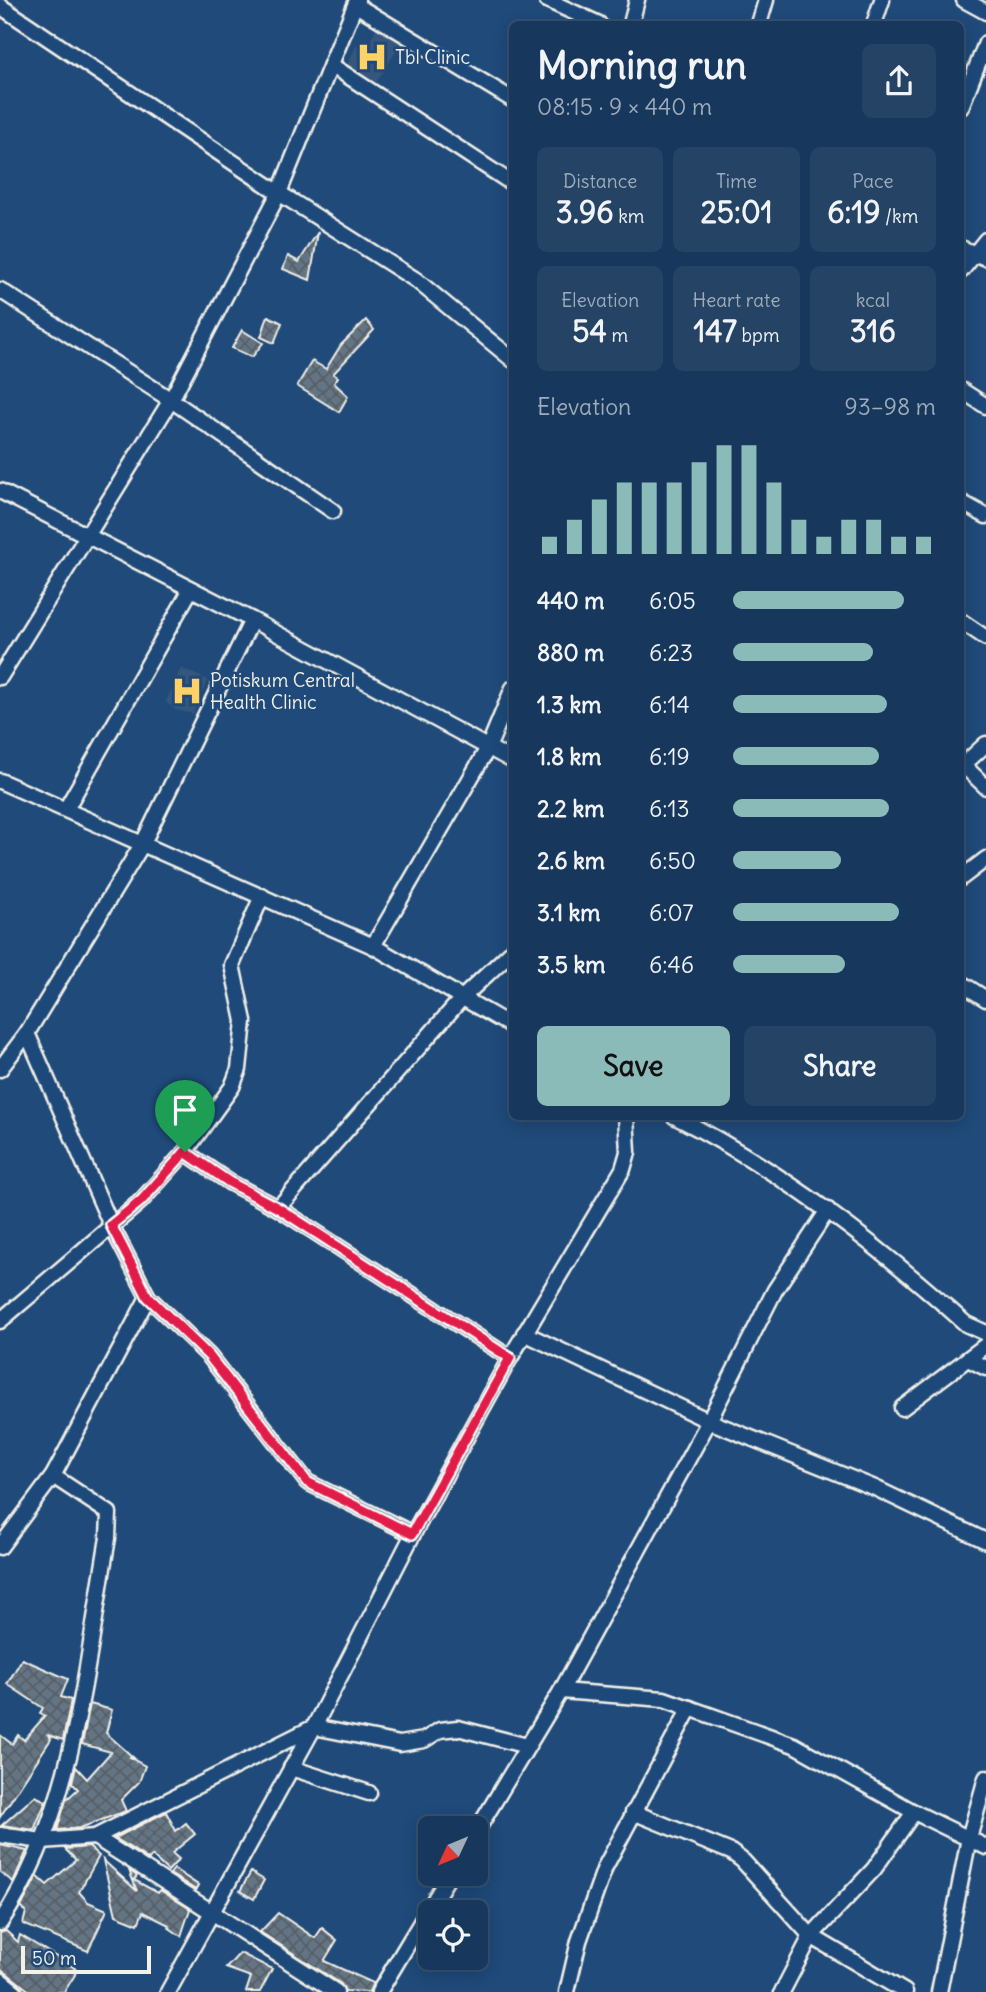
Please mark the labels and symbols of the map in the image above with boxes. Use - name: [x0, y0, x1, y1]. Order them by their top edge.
- hospital icon: Tbl Clinic: [355, 40, 389, 74]
- place label: Tbl Clinic: [395, 45, 470, 69]
- place label: Potiskum Central Health Clinic: [210, 668, 355, 714]
- hospital icon: Potiskum Central Health Clinic: [170, 674, 204, 708]
- pin: [155, 1080, 215, 1152]
- north arrow: [418, 1816, 488, 1886]
- scale bar: [21, 1943, 150, 1975]

